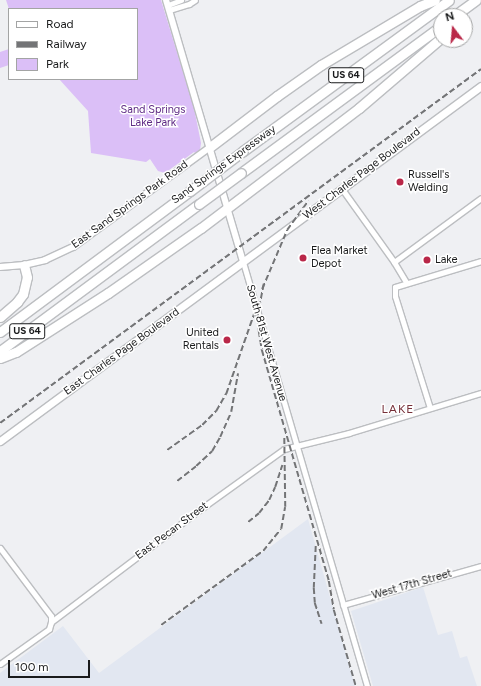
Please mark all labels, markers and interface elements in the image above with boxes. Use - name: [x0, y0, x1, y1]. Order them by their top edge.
- legend: [8, 8, 138, 80]
- north arrow: [433, 8, 473, 48]
- text: N: [444, 10, 456, 24]
- text: Road: [46, 17, 74, 31]
- text: Railway: [46, 37, 87, 51]
- text: Park: [46, 57, 69, 71]
- road number: US 64: [328, 67, 364, 83]
- park label: Sand Springs Lake Park: [121, 104, 185, 130]
- street label: Sand Springs Expressway: [169, 123, 279, 207]
- street label: West Charles Page Boulevard: [301, 125, 423, 223]
- street label: East Sand Springs Park Road: [69, 158, 191, 252]
- place label: Russell's Welding: [408, 169, 449, 195]
- marker: Russell's Welding: [395, 177, 405, 187]
- place label: Flea Market Depot: [311, 245, 368, 271]
- marker: Flea Market Depot: [298, 253, 308, 263]
- place label: Lake: [435, 253, 458, 267]
- marker: Lake: [422, 255, 432, 265]
- street label: South 81st West Avenue: [243, 283, 289, 403]
- street label: East Charles Page Boulevard: [62, 306, 182, 398]
- road number: US 64: [9, 323, 45, 339]
- place label: United Rentals: [183, 327, 219, 353]
- marker: United Rentals: [222, 335, 232, 345]
- district label: LAKE: [382, 403, 414, 417]
- street label: East Pecan Street: [133, 499, 211, 563]
- street label: West 17th Street: [371, 567, 453, 603]
- scale bar: [10, 652, 92, 678]
- text: 100 m: [15, 660, 49, 674]

